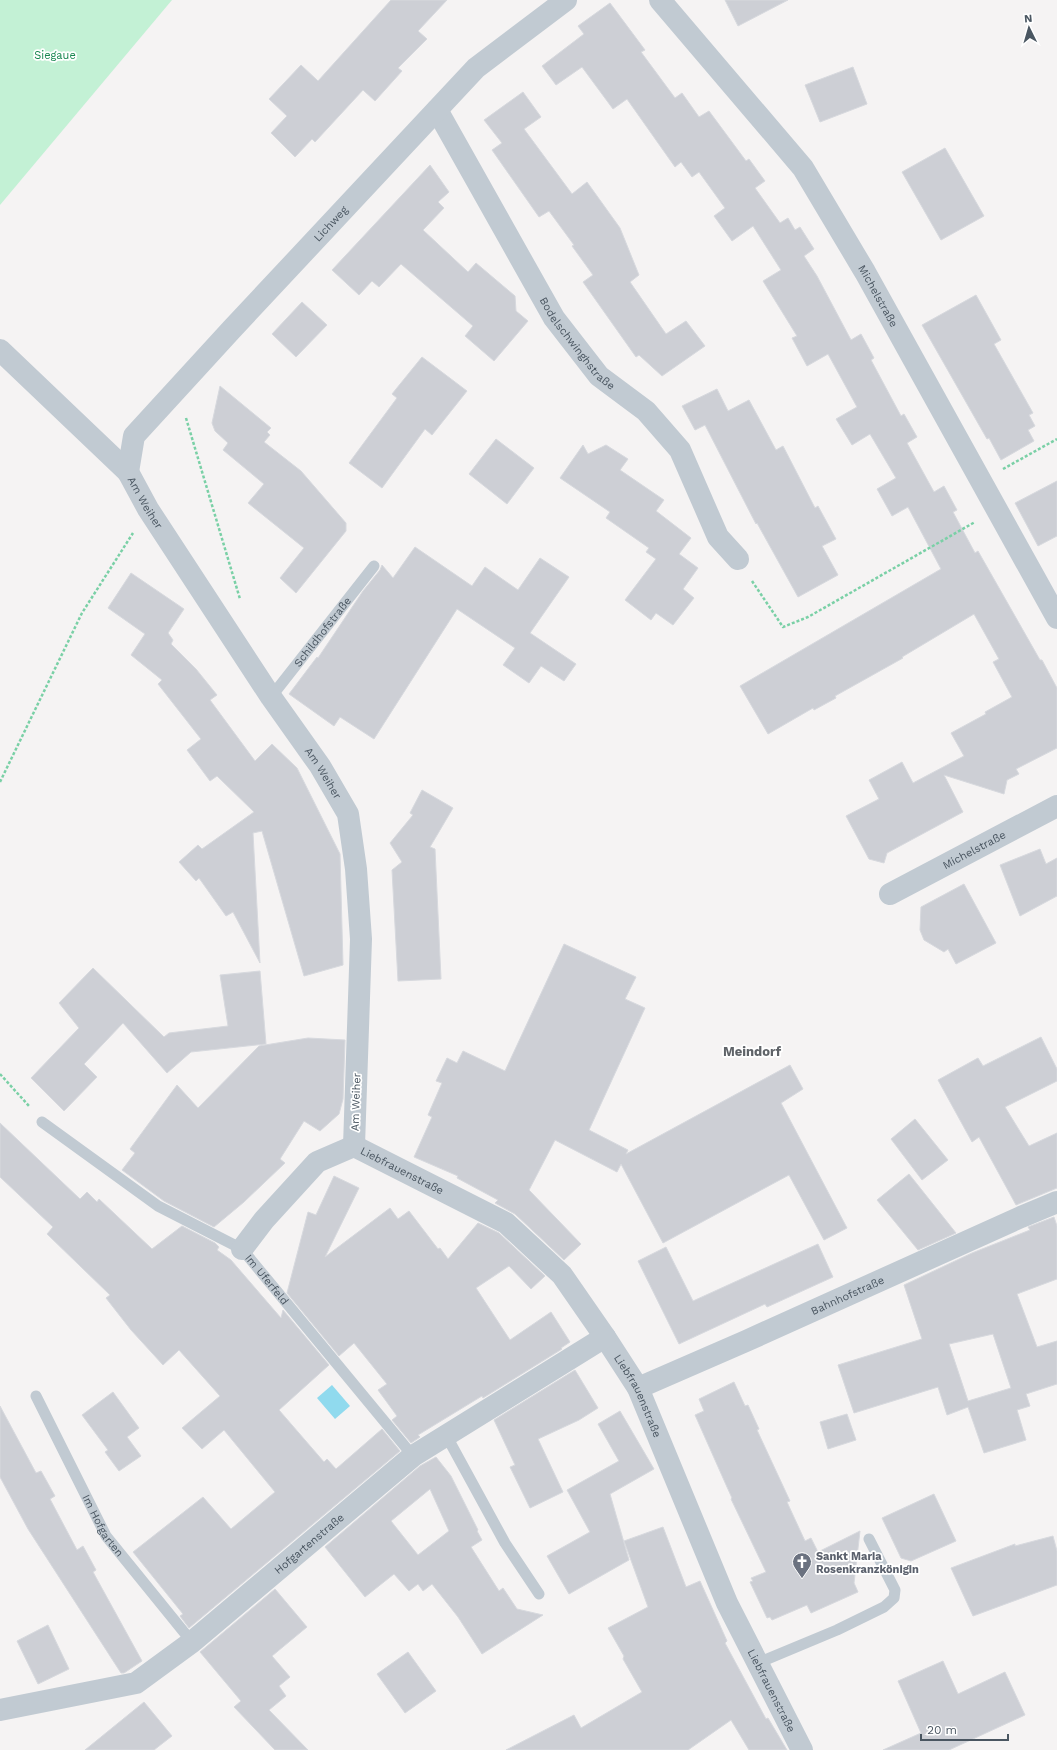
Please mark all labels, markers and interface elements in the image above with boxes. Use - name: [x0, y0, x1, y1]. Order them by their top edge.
- north arrow: [1009, 8, 1049, 48]
- text: N: [1024, 12, 1033, 25]
- park label: Siegaue: [34, 49, 76, 62]
- street label: Lichweg: [311, 203, 350, 244]
- street label: Michelstraße: [856, 262, 901, 329]
- street label: Bodelschwinghstraße: [537, 295, 618, 392]
- street label: Am Weiher: [125, 474, 166, 532]
- street label: Schildhofstraße: [291, 594, 354, 669]
- street label: Am Weiher: [302, 745, 345, 802]
- street label: Michelstraße: [940, 828, 1008, 872]
- district label: Meindorf: [723, 1044, 782, 1059]
- street label: Am Weiher: [348, 1072, 364, 1131]
- street label: Liebfrauenstraße: [358, 1144, 446, 1197]
- street label: Im Uferfeld: [243, 1252, 292, 1307]
- street label: Bahnhofstraße: [809, 1273, 886, 1317]
- street label: Liebfrauenstraße: [611, 1352, 664, 1439]
- street label: Im Hofgarten: [80, 1492, 127, 1559]
- street label: Hofgartenstraße: [272, 1511, 346, 1576]
- place label: Sankt Maria Rosenkranzkönigin: [816, 1550, 919, 1576]
- church icon: Sankt Maria Rosenkranzkönigin: [791, 1551, 813, 1579]
- street label: Liebfrauenstraße: [745, 1647, 798, 1734]
- scale bar: [921, 1716, 1008, 1742]
- text: 20 m: [927, 1723, 957, 1737]

